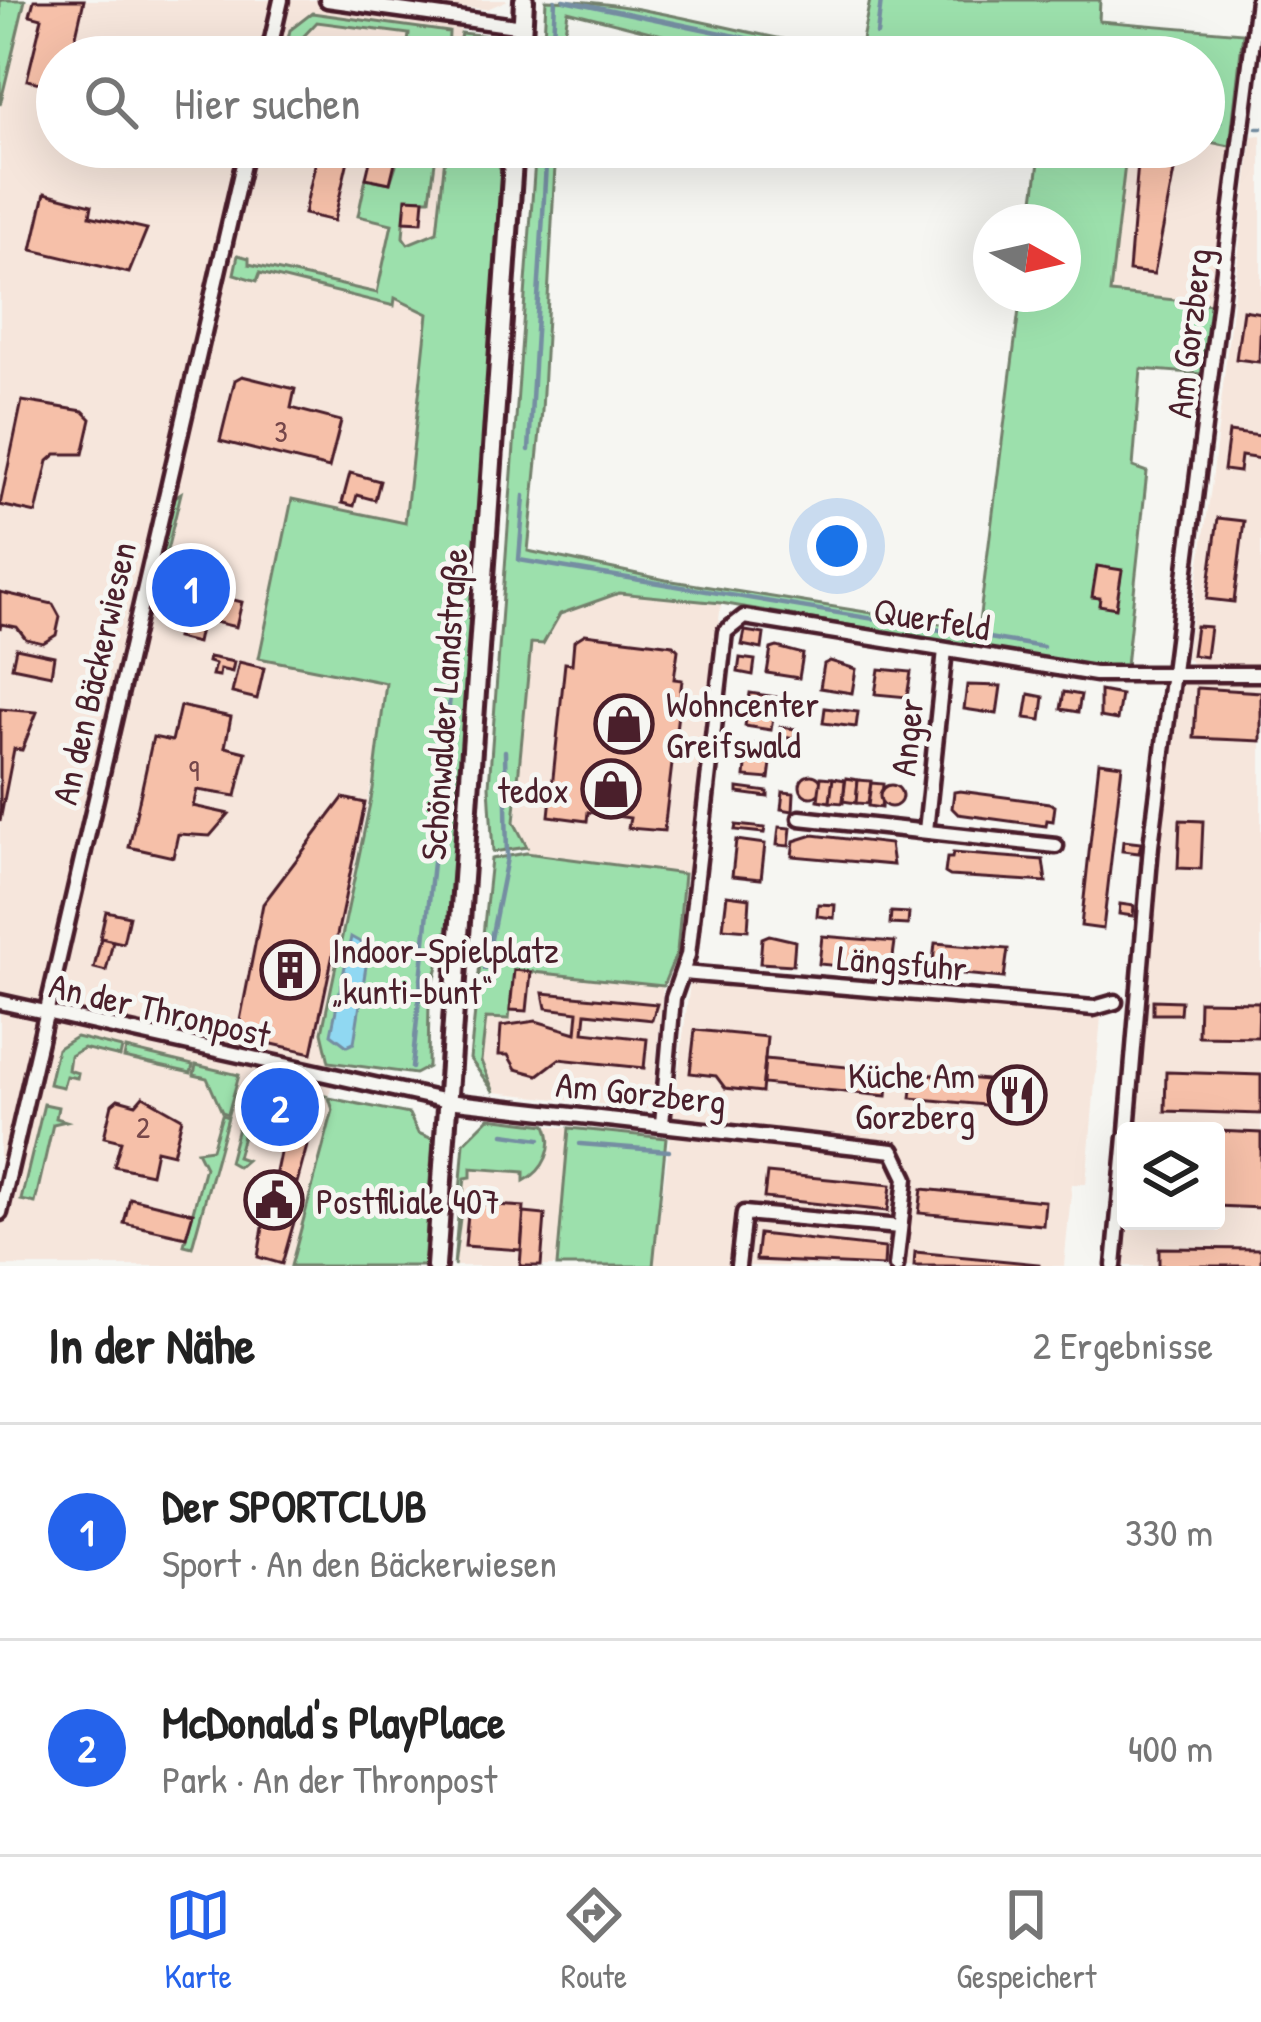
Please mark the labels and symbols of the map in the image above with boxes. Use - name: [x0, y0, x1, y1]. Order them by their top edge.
- north arrow: [973, 204, 1081, 312]
- street label: Am Gorzberg: [1153, 245, 1223, 421]
- house number: 3: [274, 411, 288, 451]
- your location: [807, 516, 867, 576]
- street label: An den Bäckerwiesen: [39, 537, 147, 809]
- pin: 1: [152, 543, 230, 633]
- street label: Schönwalder Landstraße: [408, 546, 478, 862]
- street label: Querfeld: [870, 585, 994, 651]
- place label: Wohncenter Greifswald: [666, 679, 819, 769]
- shop icon: Wohncenter Greifswald: [593, 693, 655, 755]
- street label: Anger: [878, 695, 934, 778]
- house number: 9: [188, 750, 200, 790]
- shop icon: tedox: [580, 758, 642, 820]
- place label: tedox: [498, 765, 569, 814]
- place label: Indoor-Spielplatz „kunti-bunt“: [332, 925, 559, 1015]
- street label: Längsfuhr: [835, 932, 969, 992]
- building icon: Indoor-Spielplatz „kunti-bunt“: [259, 939, 321, 1001]
- street label: An der Thronpost: [45, 960, 276, 1058]
- place label: Küche Am Gorzberg: [848, 1050, 975, 1140]
- street label: Am Gorzberg: [554, 1059, 728, 1125]
- pin: 2: [241, 1062, 319, 1152]
- restaurant icon: Küche Am Gorzberg: [986, 1064, 1048, 1126]
- house number: 2: [136, 1107, 150, 1147]
- public building icon: Postfiliale 407: [243, 1169, 305, 1231]
- place label: Postfiliale 407: [316, 1176, 500, 1225]

